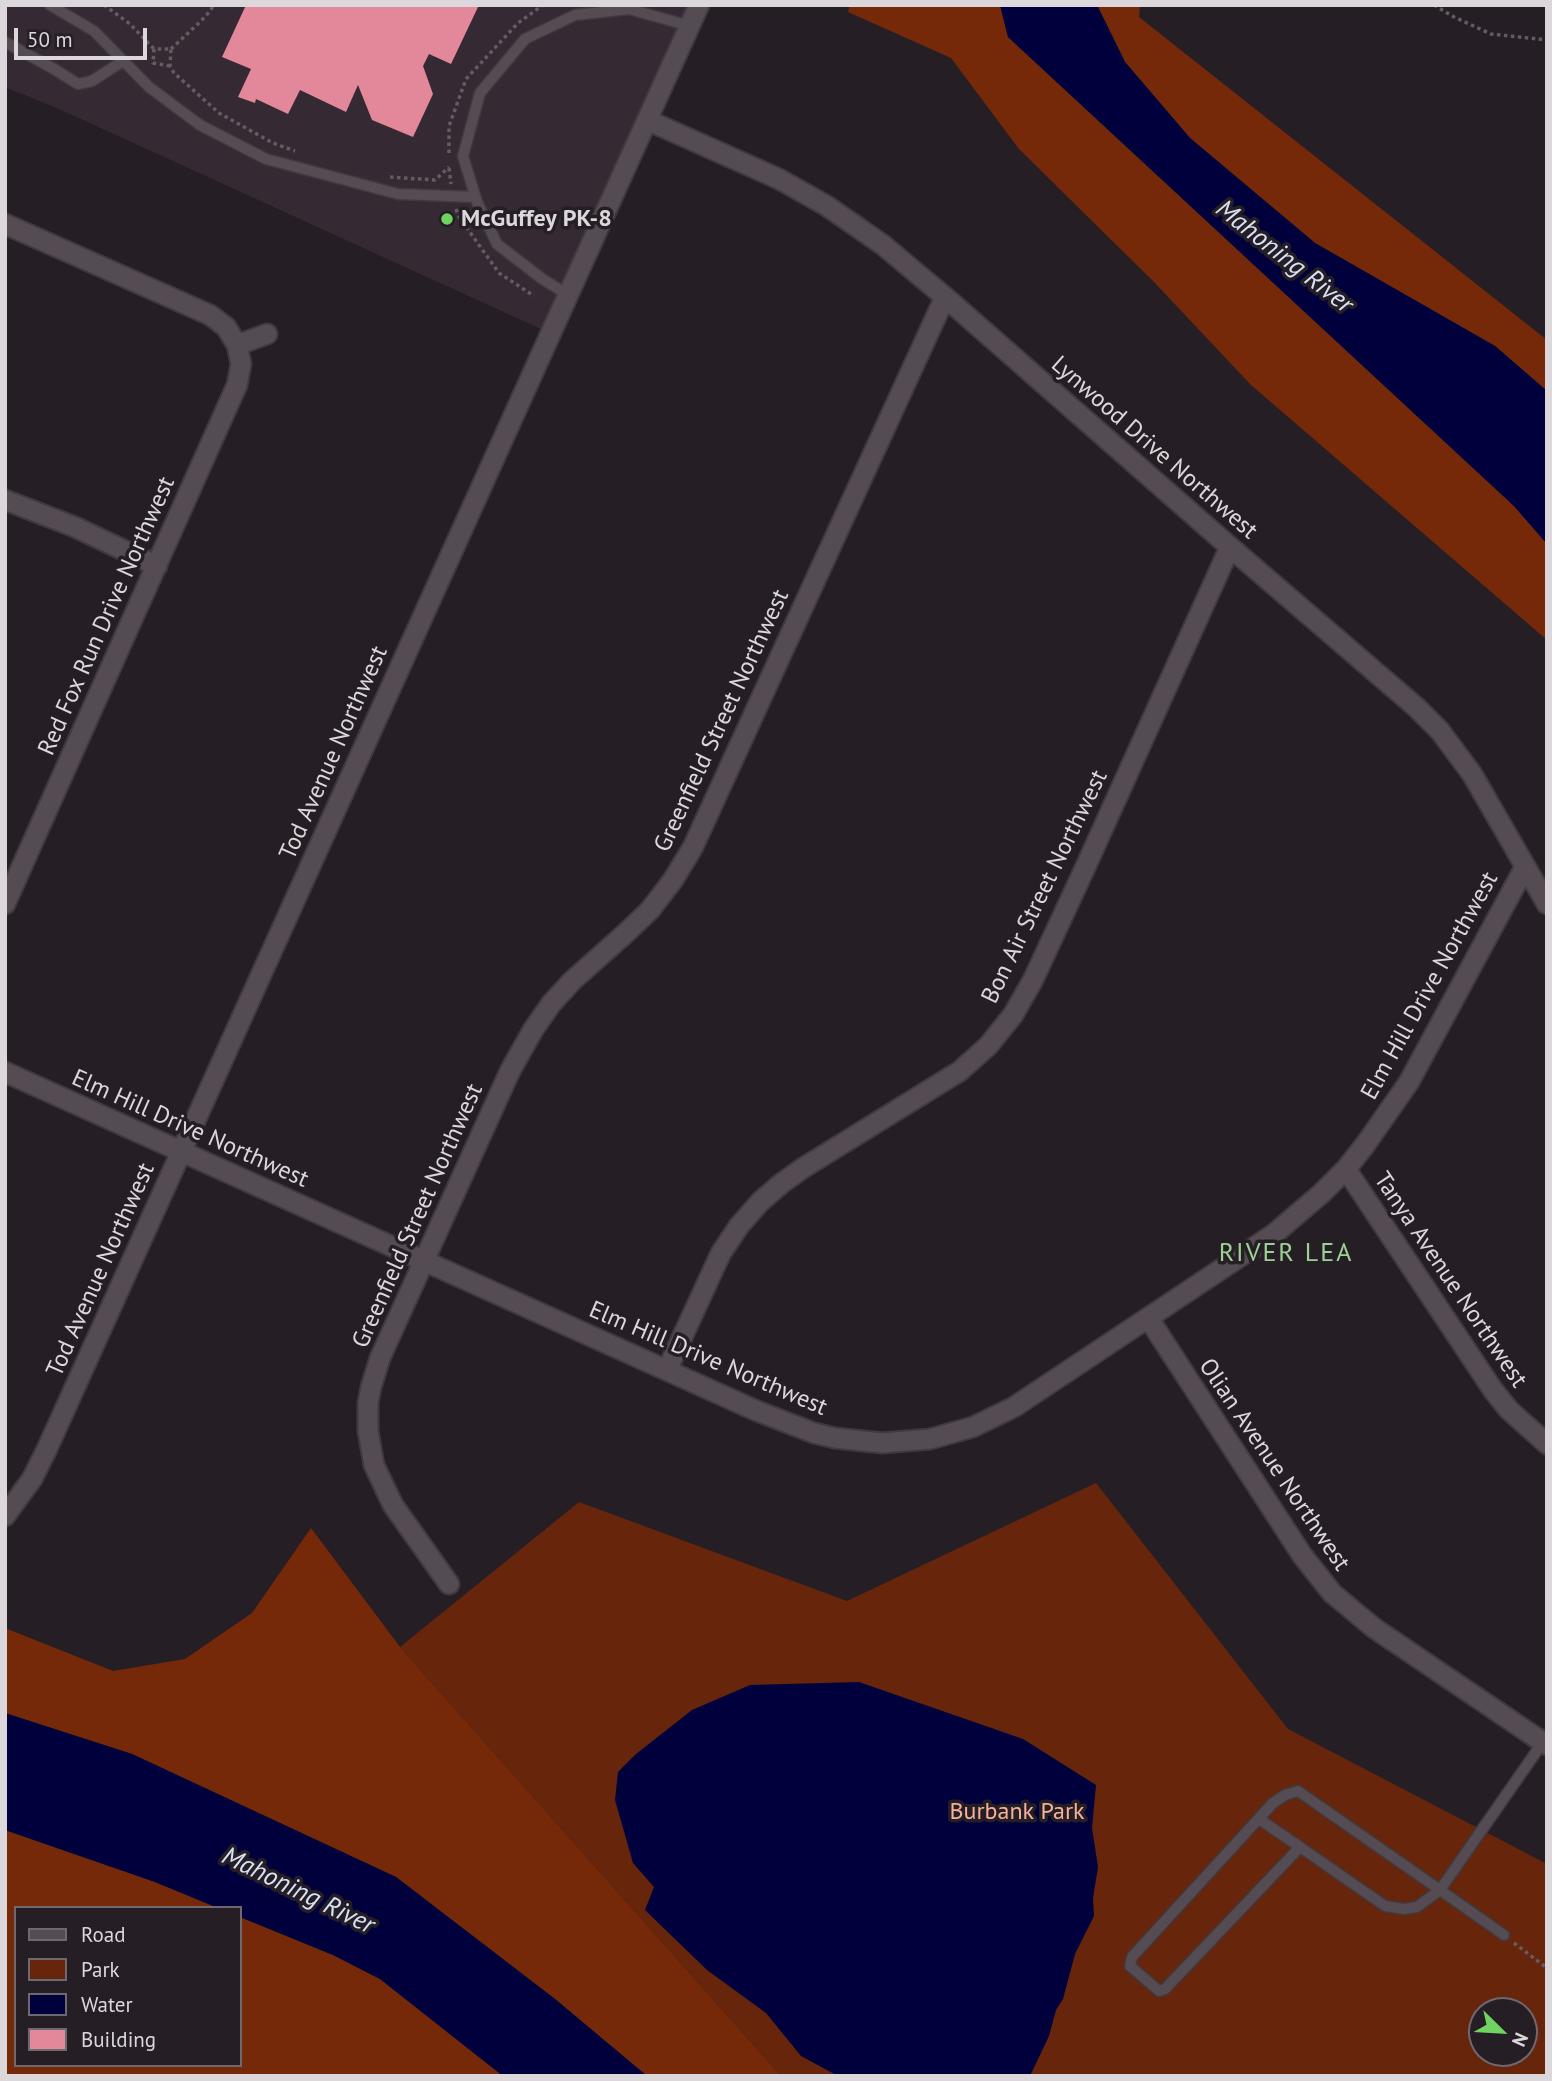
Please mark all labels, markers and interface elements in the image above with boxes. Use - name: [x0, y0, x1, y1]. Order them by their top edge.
- scale bar: [18, 14, 150, 58]
- text: 50 m: [27, 26, 73, 53]
- water label: Mahoning River: [1209, 194, 1359, 320]
- place label: McGuffey PK-8: [461, 205, 612, 233]
- marker: McGuffey PK-8: [439, 211, 455, 227]
- street label: Lynwood Drive Northwest: [1045, 351, 1263, 545]
- street label: Red Fox Run Drive Northwest: [32, 472, 182, 760]
- street label: Greenfield Street Northwest: [648, 585, 796, 857]
- street label: Tod Avenue Northwest: [274, 642, 394, 864]
- street label: Bon Air Street Northwest: [976, 766, 1114, 1008]
- street label: Elm Hill Drive Northwest: [1355, 867, 1505, 1105]
- street label: Elm Hill Drive Northwest: [67, 1064, 313, 1194]
- street label: Greenfield Street Northwest: [347, 1079, 489, 1353]
- street label: Tod Avenue Northwest: [41, 1159, 161, 1381]
- street label: Tanya Avenue Northwest: [1367, 1167, 1533, 1393]
- district label: RIVER LEA: [1220, 1238, 1352, 1270]
- street label: Elm Hill Drive Northwest: [585, 1296, 831, 1422]
- street label: Olian Avenue Northwest: [1192, 1353, 1356, 1577]
- park label: Burbank Park: [949, 1798, 1085, 1826]
- water label: Mahoning River: [217, 1841, 379, 1941]
- legend: [14, 1906, 242, 2067]
- text: Road: [81, 1921, 125, 1948]
- text: Park: [81, 1956, 120, 1983]
- text: Water: [81, 1991, 133, 2018]
- north arrow: [1468, 1997, 1538, 2067]
- text: Building: [81, 2026, 156, 2053]
- text: N: [1507, 2029, 1534, 2050]

